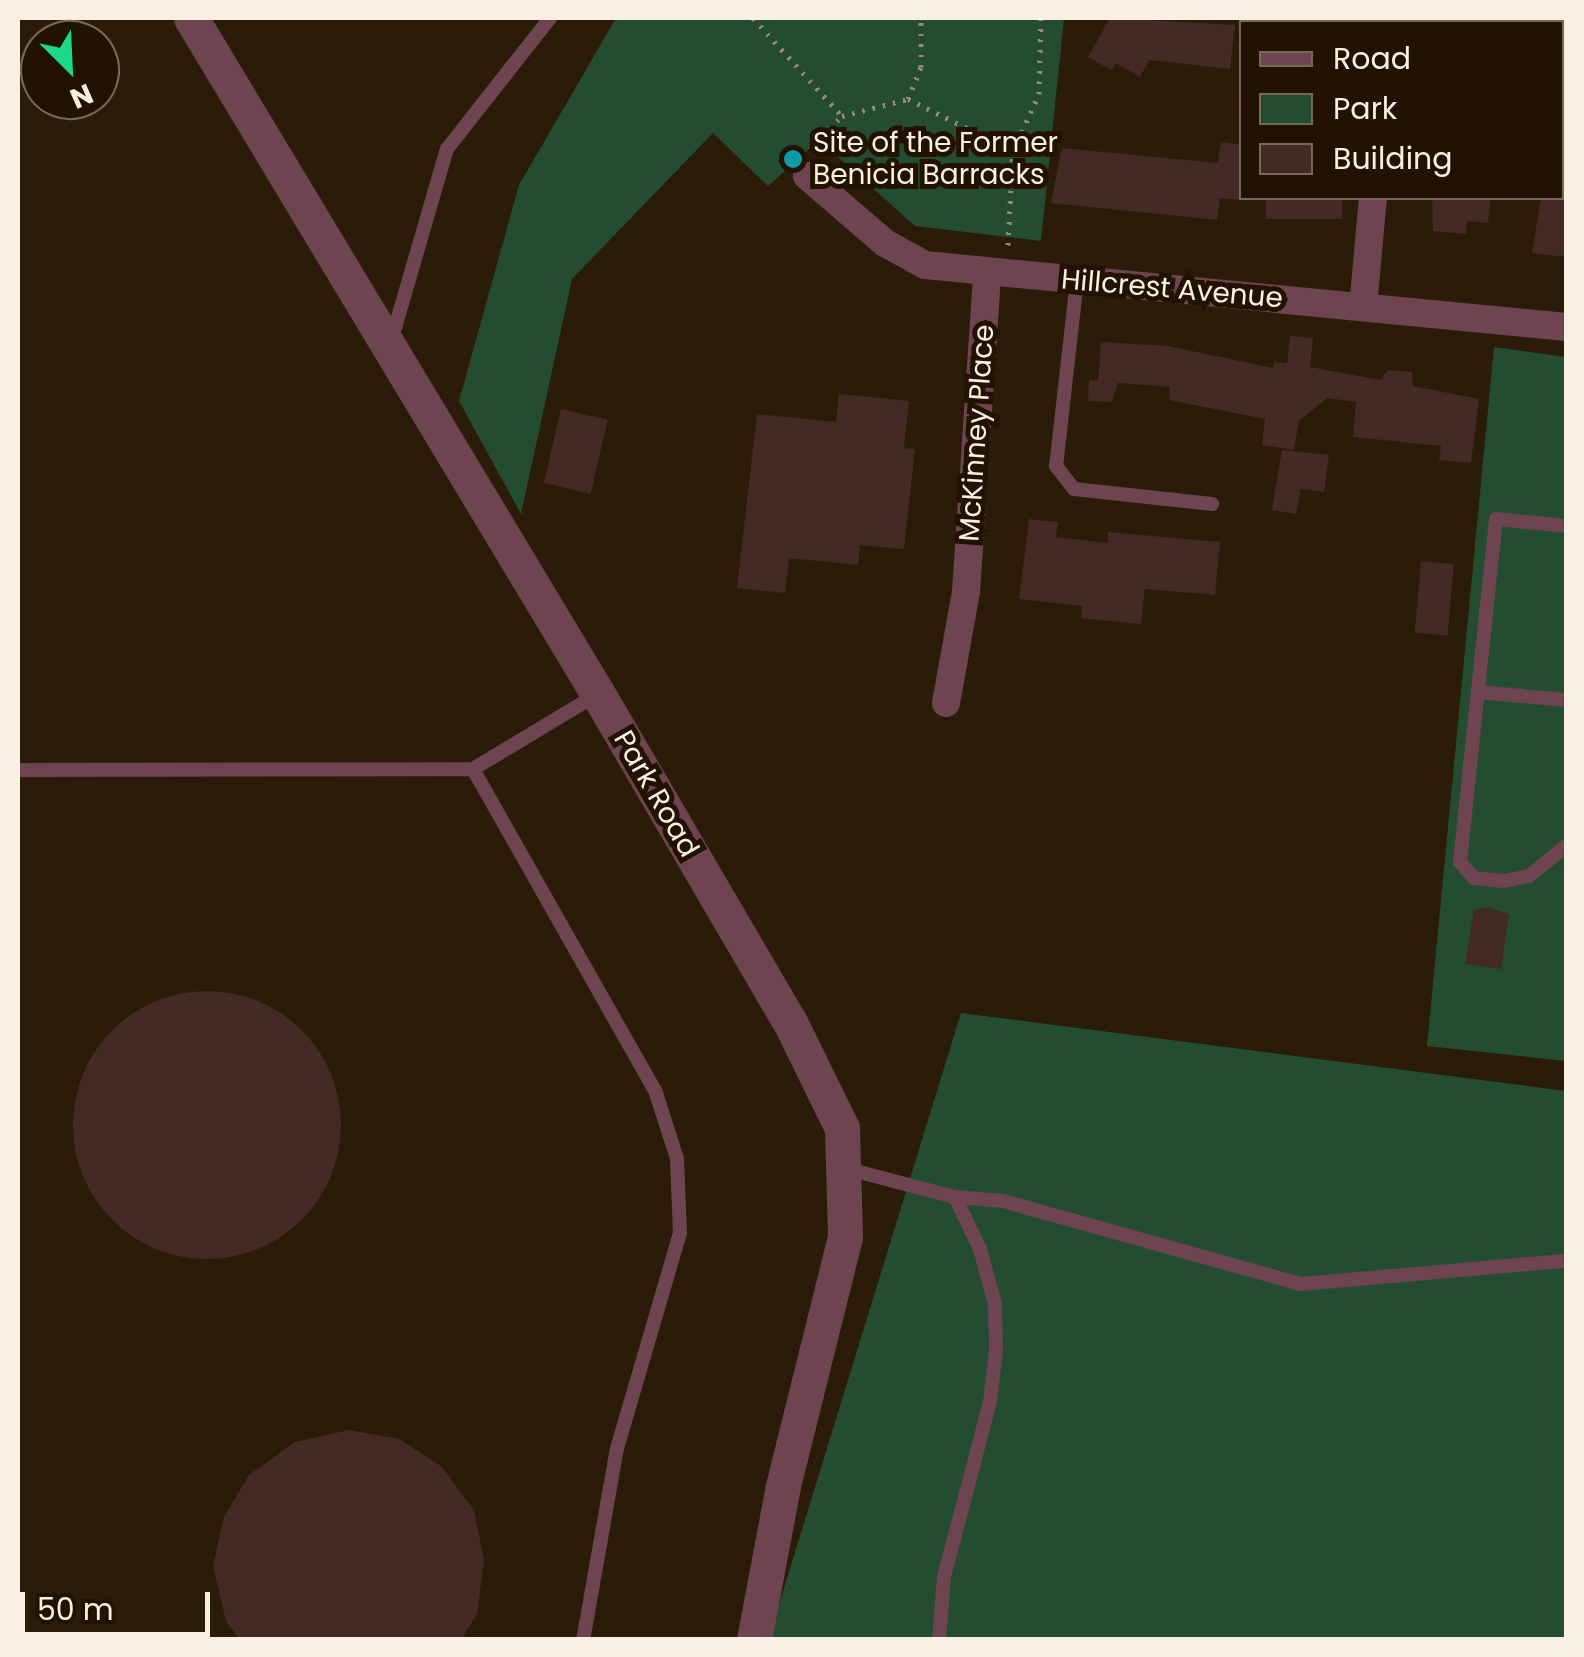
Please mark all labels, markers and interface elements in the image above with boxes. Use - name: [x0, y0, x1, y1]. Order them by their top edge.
- north arrow: [20, 20, 120, 120]
- legend: [1239, 20, 1564, 200]
- text: Road: [1333, 37, 1411, 80]
- text: N: [64, 74, 99, 118]
- text: Park: [1333, 87, 1397, 130]
- place label: Site of the Former Benicia Barracks: [813, 126, 1058, 192]
- text: Building: [1333, 137, 1453, 180]
- marker: Site of the Former Benicia Barracks: [782, 148, 804, 170]
- street label: Hillcrest Avenue: [1060, 263, 1284, 315]
- street label: McKinney Place: [953, 323, 1001, 543]
- street label: Park Road: [606, 725, 706, 863]
- scale bar: [25, 1572, 215, 1634]
- text: 50 m: [37, 1588, 114, 1631]

